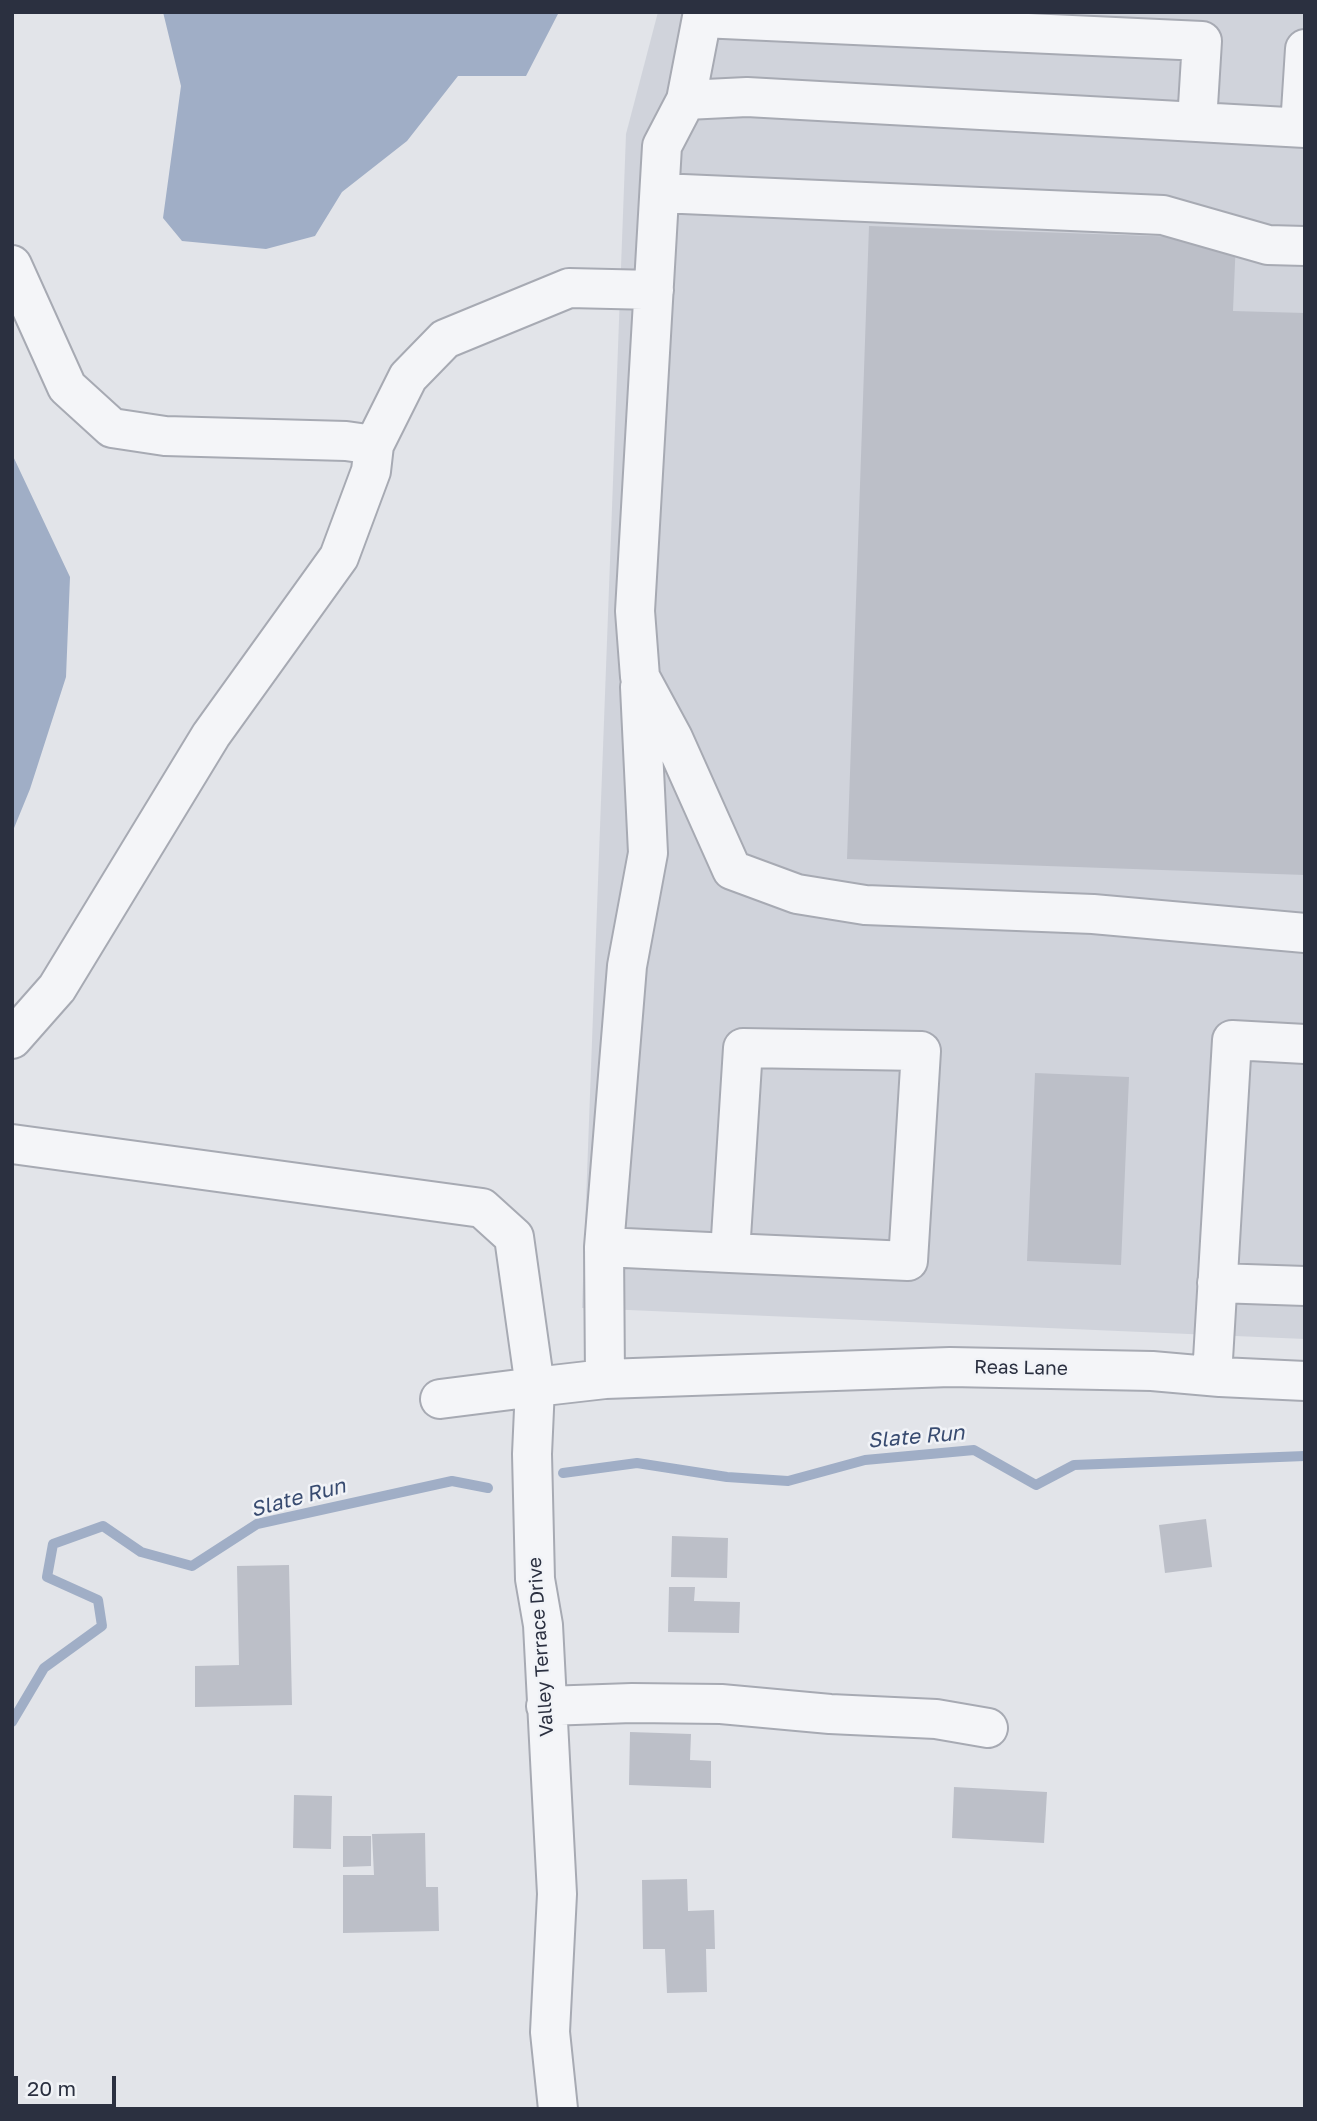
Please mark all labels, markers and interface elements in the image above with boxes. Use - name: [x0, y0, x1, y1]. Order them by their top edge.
- street label: Reas Lane: [974, 1356, 1068, 1380]
- water label: Slate Run: [867, 1420, 965, 1454]
- water label: Slate Run: [248, 1473, 348, 1523]
- street label: Valley Terrace Drive: [523, 1556, 559, 1738]
- scale bar: [18, 2062, 119, 2106]
- text: 20 m: [27, 2075, 76, 2101]

